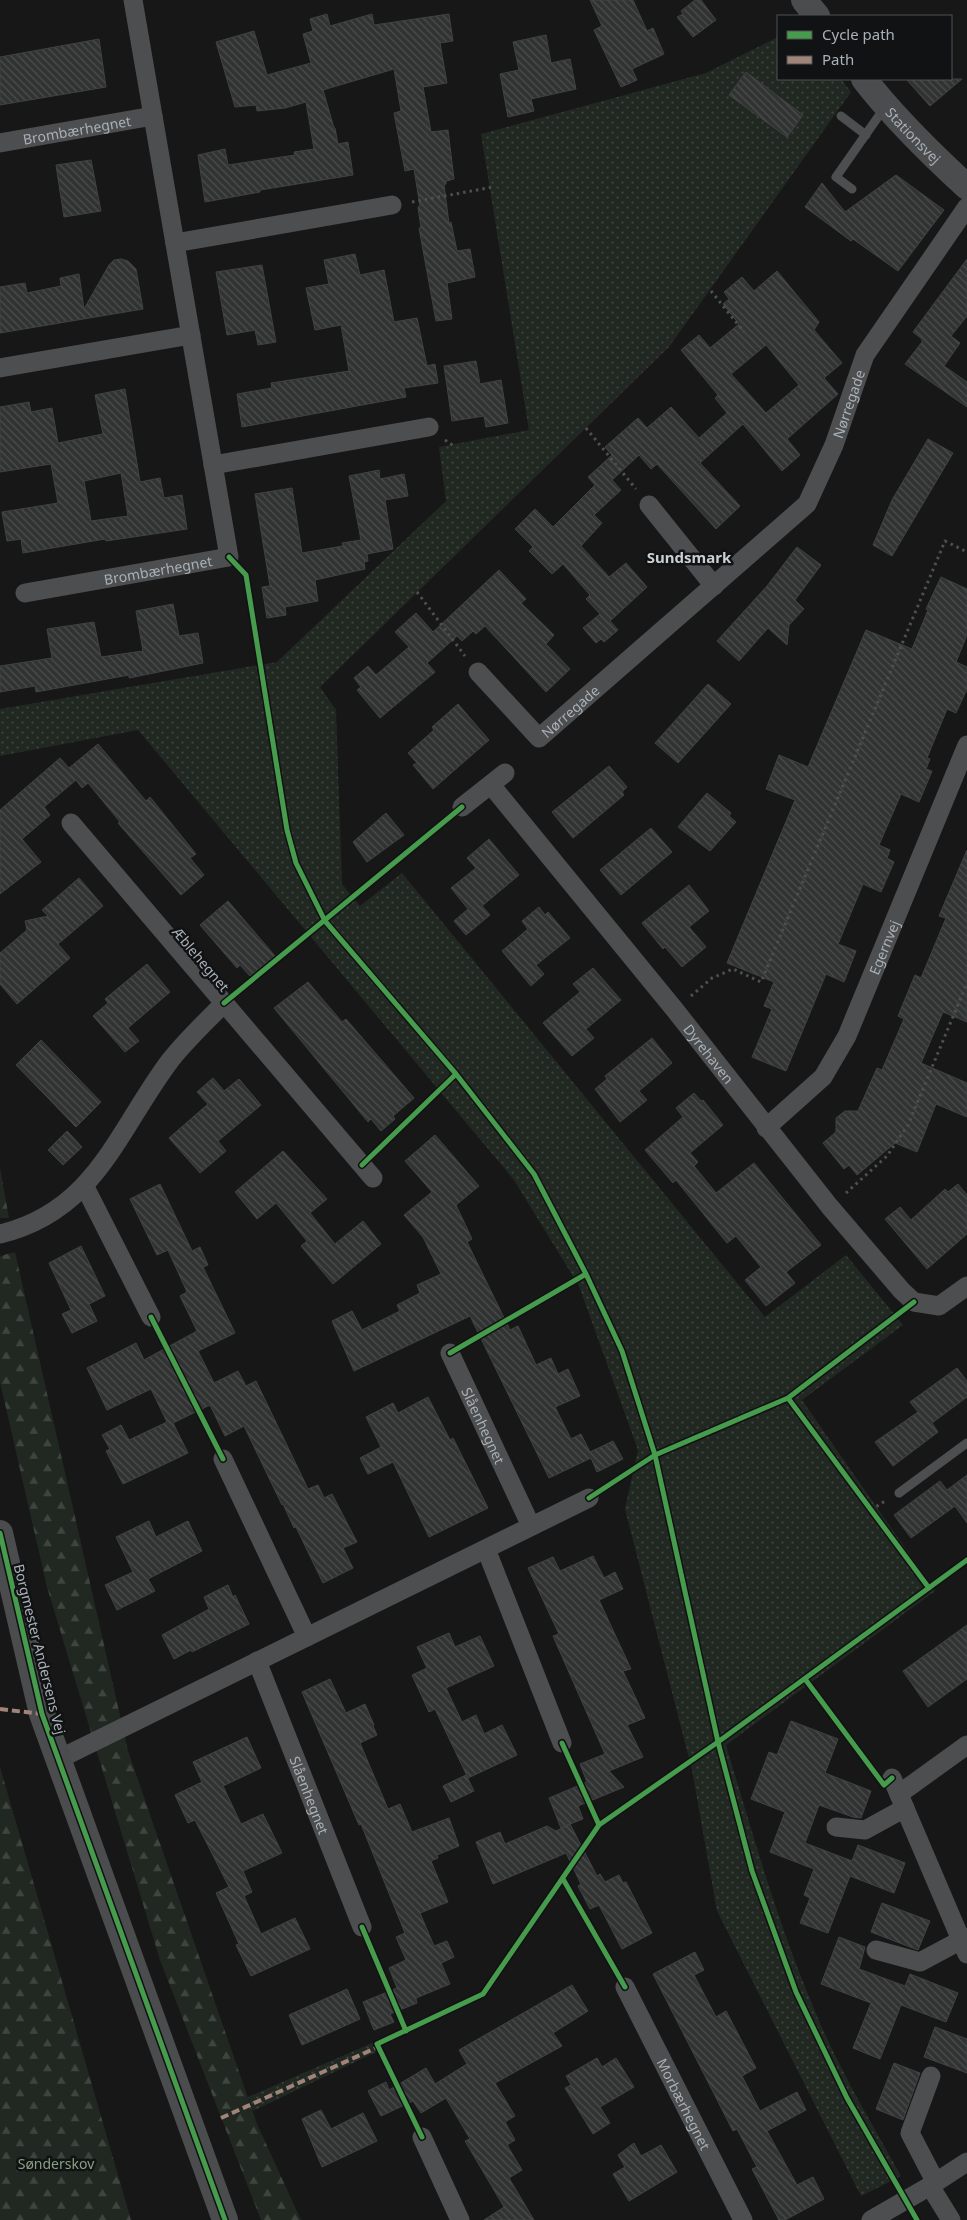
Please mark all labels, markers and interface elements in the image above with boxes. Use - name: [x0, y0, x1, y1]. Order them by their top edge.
- legend: [777, 15, 952, 80]
- text: Cycle path: [822, 24, 895, 44]
- text: Path: [822, 49, 854, 69]
- street label: Stationsvej: [882, 103, 945, 168]
- street label: Brombærhegnet: [21, 111, 132, 148]
- street label: Nørregade: [828, 367, 869, 441]
- district label: Sundsmark: [647, 547, 732, 567]
- street label: Brombærhegnet: [102, 551, 214, 588]
- street label: Nørregade: [537, 680, 603, 742]
- street label: Egernvej: [864, 917, 903, 977]
- street label: Æblehegnet: [168, 922, 234, 995]
- street label: Dyrehaven: [680, 1020, 739, 1087]
- street label: Slåenhegnet: [458, 1384, 510, 1467]
- street label: Borgmester Andersens Vej: [10, 1562, 70, 1736]
- street label: Slåenhegnet: [286, 1753, 334, 1837]
- street label: Morbærhegnet: [653, 2055, 715, 2153]
- park label: Sønderskov: [18, 2154, 95, 2173]

